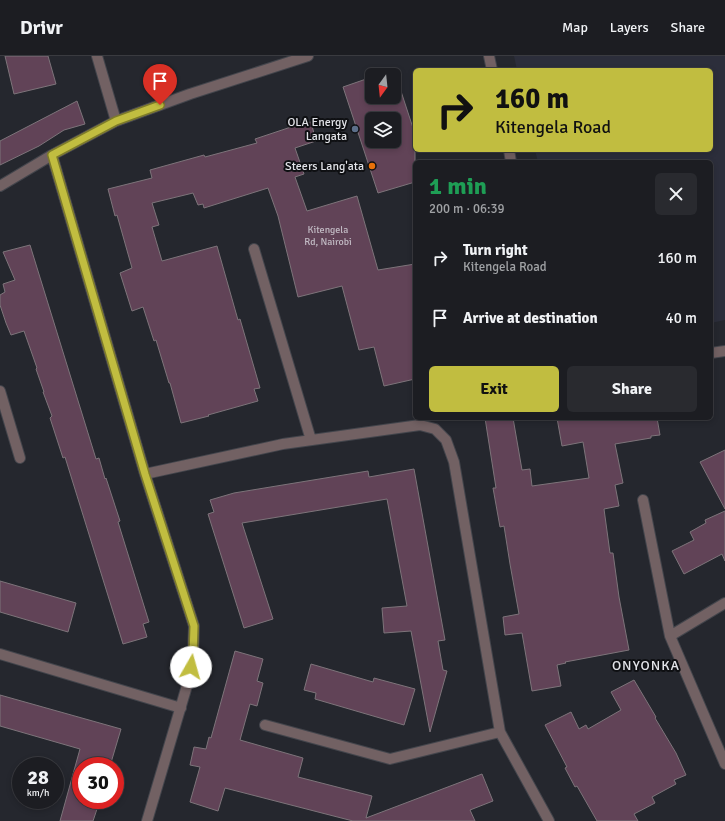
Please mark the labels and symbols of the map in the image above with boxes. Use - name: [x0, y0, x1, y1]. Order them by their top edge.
- pin: [143, 64, 177, 105]
- north arrow: [365, 68, 401, 104]
- place label: OLA Energy Langata: [287, 115, 347, 144]
- marker: OLA Energy Langata: [350, 124, 360, 134]
- place label: Steers Lang'ata: [285, 159, 364, 174]
- marker: Steers Lang'ata: [367, 161, 377, 171]
- house number: Kitengela Rd, Nairobi: [304, 224, 352, 248]
- position arrow: [170, 646, 212, 688]
- district label: ONYONKA: [612, 657, 680, 674]
- speed limit sign: 30: [72, 757, 124, 809]

